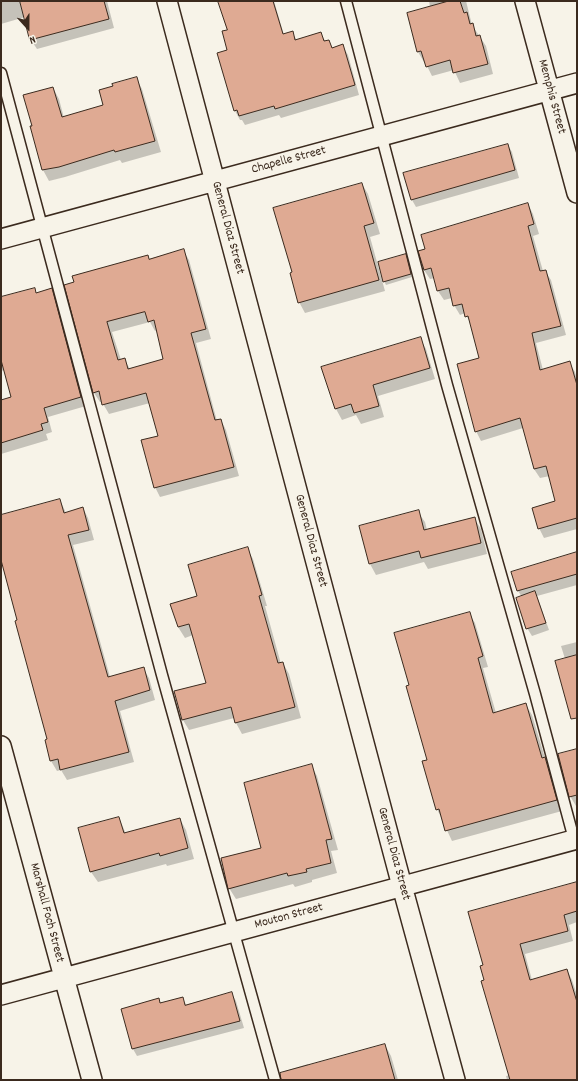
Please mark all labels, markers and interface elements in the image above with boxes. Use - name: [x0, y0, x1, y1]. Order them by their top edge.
- north arrow: [8, 8, 48, 48]
- text: N: [27, 31, 38, 48]
- street label: Memphis Street: [534, 58, 568, 136]
- street label: Chapelle Street: [250, 144, 328, 178]
- street label: General Diaz Street: [207, 180, 247, 276]
- street label: General Diaz Street: [290, 493, 330, 589]
- street label: General Diaz Street: [373, 806, 413, 902]
- street label: Marshall Foch Street: [25, 861, 67, 965]
- street label: Mouton Street: [253, 900, 325, 934]

